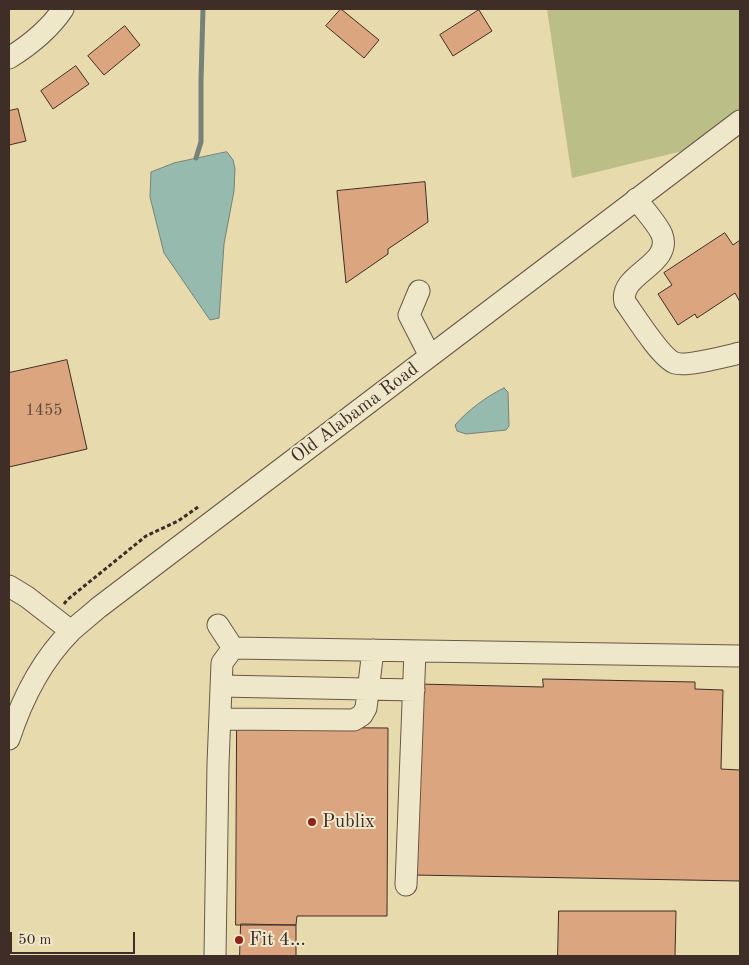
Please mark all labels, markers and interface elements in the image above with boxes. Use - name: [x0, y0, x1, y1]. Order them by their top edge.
- street label: Old Alabama Road: [287, 358, 423, 468]
- house number: 1455: [25, 401, 63, 421]
- place label: Publix: [322, 811, 375, 833]
- marker: Publix: [306, 816, 318, 828]
- scale bar: [12, 922, 138, 954]
- place label: Fit 4...: [249, 929, 306, 951]
- text: 50 m: [18, 933, 52, 948]
- marker: Fit 4...: [233, 934, 245, 946]

